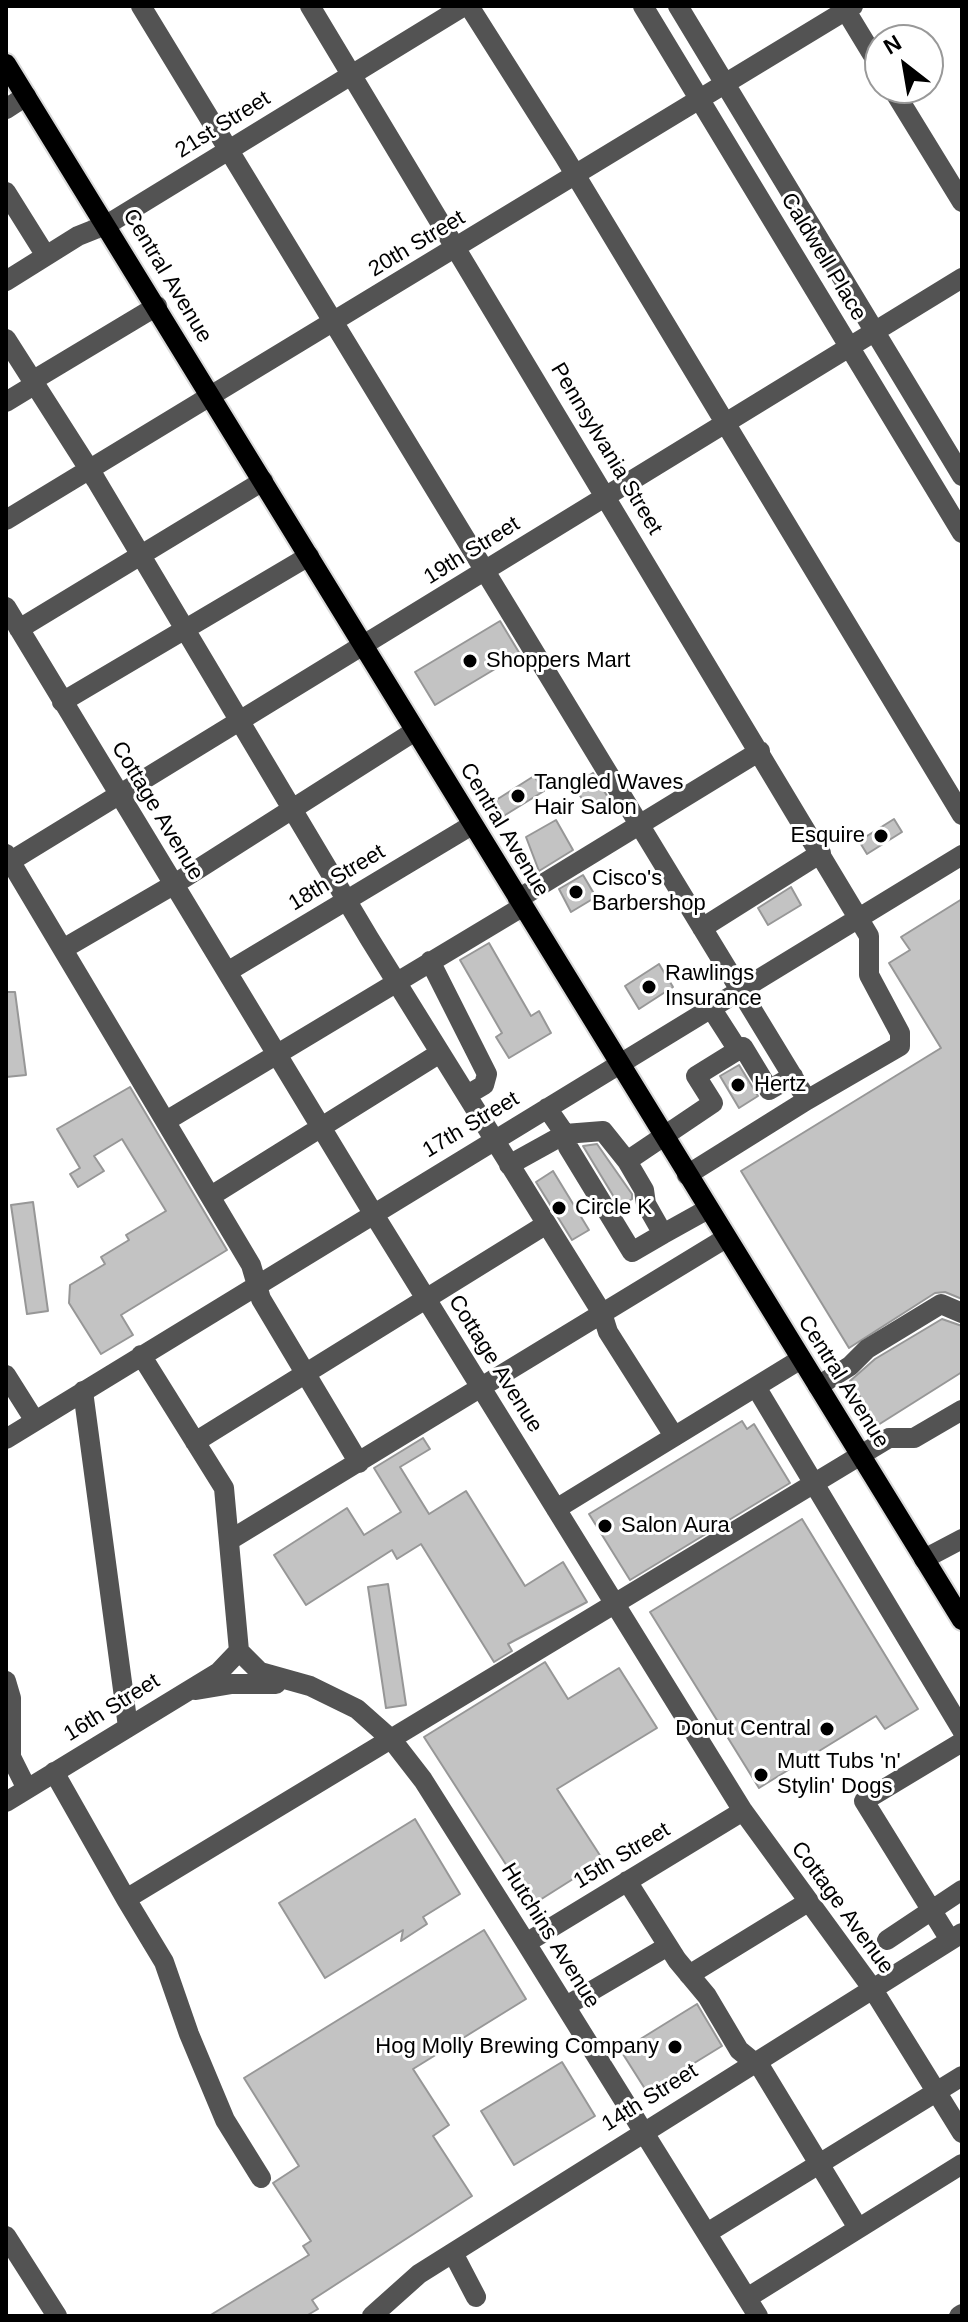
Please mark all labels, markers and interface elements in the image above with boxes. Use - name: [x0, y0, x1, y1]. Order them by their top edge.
- north arrow: [864, 24, 944, 104]
- text: N: [879, 30, 906, 60]
- street label: 21st Street: [171, 86, 275, 164]
- street label: Caldwell Place: [775, 188, 871, 326]
- street label: Central Avenue: [117, 204, 217, 348]
- street label: 20th Street: [364, 205, 470, 283]
- street label: Pennsylvania Street: [544, 358, 668, 540]
- street label: 19th Street: [419, 511, 525, 591]
- place label: Shoppers Mart: [486, 648, 630, 674]
- marker: Shoppers Mart: [461, 652, 479, 670]
- street label: Cottage Avenue: [105, 737, 209, 885]
- street label: Central Avenue: [454, 758, 554, 902]
- place label: Tangled Waves Hair Salon: [534, 770, 684, 822]
- marker: Tangled Waves Hair Salon: [509, 787, 527, 805]
- place label: Esquire: [790, 823, 865, 849]
- marker: Esquire: [872, 827, 890, 845]
- street label: 18th Street: [284, 839, 390, 917]
- place label: Cisco's Barbershop: [592, 866, 706, 918]
- marker: Cisco's Barbershop: [567, 883, 585, 901]
- place label: Rawlings Insurance: [665, 961, 762, 1012]
- marker: Rawlings Insurance: [640, 978, 658, 996]
- place label: Hertz: [754, 1072, 807, 1098]
- marker: Hertz: [729, 1076, 747, 1094]
- street label: 17th Street: [418, 1086, 524, 1164]
- place label: Circle K: [575, 1195, 652, 1221]
- marker: Circle K: [550, 1199, 568, 1217]
- street label: Cottage Avenue: [442, 1290, 548, 1438]
- street label: Central Avenue: [792, 1311, 894, 1453]
- place label: Salon Aura: [621, 1513, 730, 1539]
- marker: Salon Aura: [596, 1517, 614, 1535]
- street label: 16th Street: [59, 1668, 165, 1748]
- place label: Donut Central: [675, 1716, 811, 1742]
- marker: Donut Central: [818, 1720, 836, 1738]
- place label: Mutt Tubs 'n' Stylin' Dogs: [777, 1749, 901, 1800]
- marker: Mutt Tubs 'n' Stylin' Dogs: [752, 1766, 770, 1784]
- street label: 15th Street: [569, 1817, 675, 1895]
- street label: Cottage Avenue: [785, 1837, 899, 1979]
- street label: Hutchins Avenue: [495, 1859, 605, 2013]
- place label: Hog Molly Brewing Company: [375, 2034, 659, 2060]
- marker: Hog Molly Brewing Company: [666, 2038, 684, 2056]
- street label: 14th Street: [597, 2058, 703, 2138]

